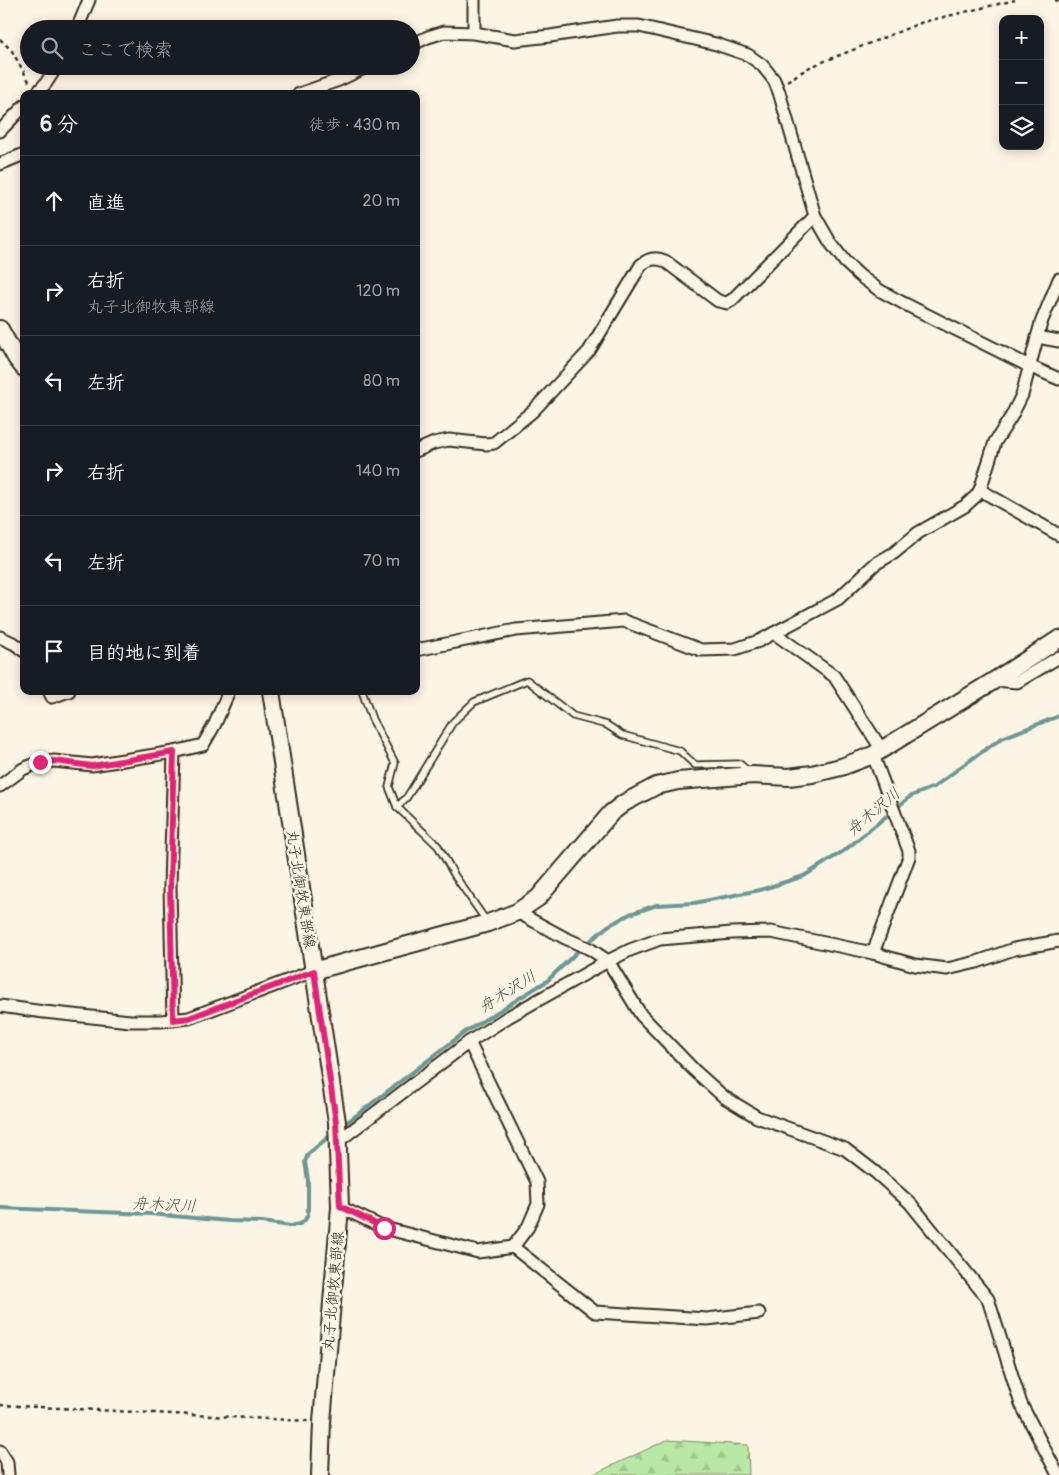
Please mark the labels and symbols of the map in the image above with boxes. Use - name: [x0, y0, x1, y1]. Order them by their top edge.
- route end: [29, 751, 52, 774]
- water label: 舟木沢川: [843, 784, 905, 840]
- street label: 丸子北御牧東部線: [282, 828, 319, 950]
- water label: 舟木沢川: [475, 966, 540, 1017]
- water label: 舟木沢川: [131, 1193, 196, 1217]
- route start: [373, 1217, 396, 1240]
- street label: 丸子北御牧東部線: [319, 1230, 348, 1352]

